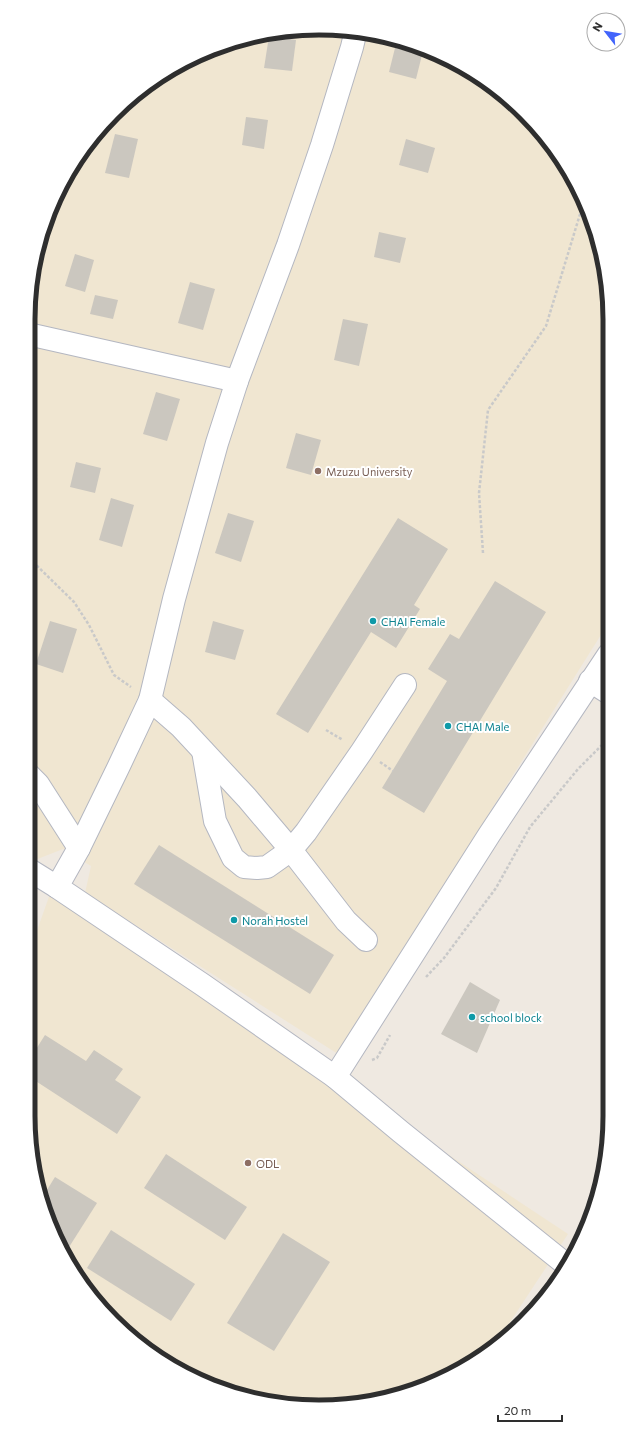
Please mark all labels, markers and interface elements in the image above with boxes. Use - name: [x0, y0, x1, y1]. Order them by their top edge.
- north arrow: [586, 12, 626, 52]
- text: N: [589, 20, 605, 33]
- place label: Mzuzu University: [326, 465, 413, 478]
- marker: Mzuzu University: [313, 466, 323, 476]
- place label: CHAI Female: [381, 615, 446, 628]
- marker: CHAI Female: [368, 616, 378, 626]
- place label: CHAI Male: [456, 720, 510, 733]
- marker: CHAI Male: [443, 721, 453, 731]
- place label: Norah Hostel: [242, 914, 308, 927]
- marker: Norah Hostel: [229, 915, 239, 925]
- place label: school block: [480, 1011, 542, 1024]
- marker: school block: [467, 1012, 477, 1022]
- place label: ODL: [256, 1157, 279, 1170]
- marker: ODL: [243, 1158, 253, 1168]
- scale bar: [498, 1397, 562, 1423]
- text: 20 m: [504, 1403, 531, 1417]

